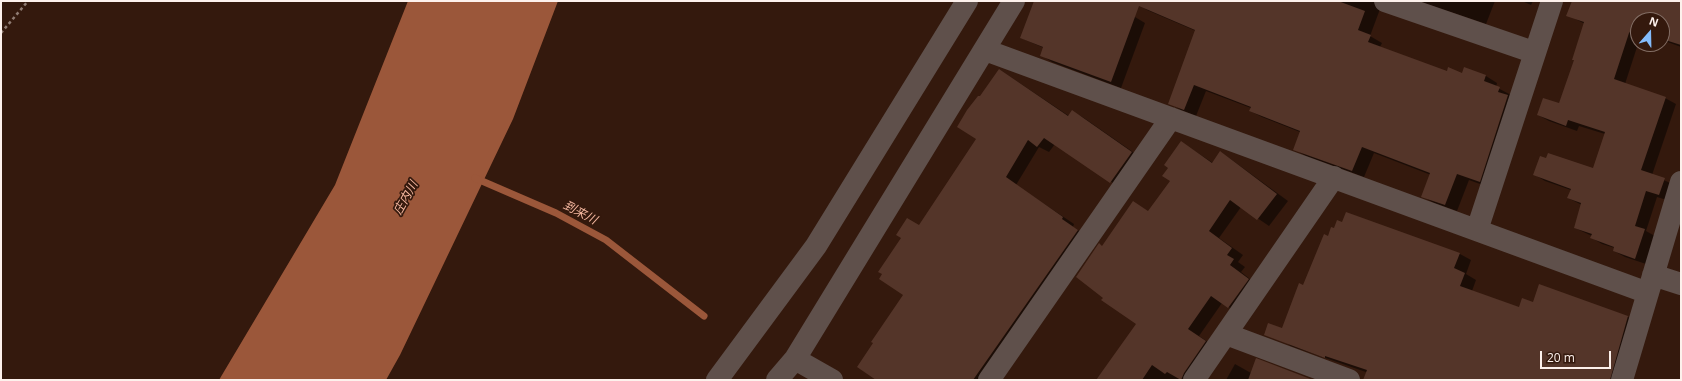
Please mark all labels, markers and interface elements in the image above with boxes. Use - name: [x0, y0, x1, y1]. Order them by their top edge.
- north arrow: [1630, 12, 1670, 52]
- text: N: [1647, 13, 1661, 30]
- water label: 庄内川: [391, 179, 421, 217]
- water label: 到来川: [561, 198, 599, 228]
- scale bar: [1542, 343, 1613, 369]
- text: 20 m: [1547, 349, 1575, 366]

